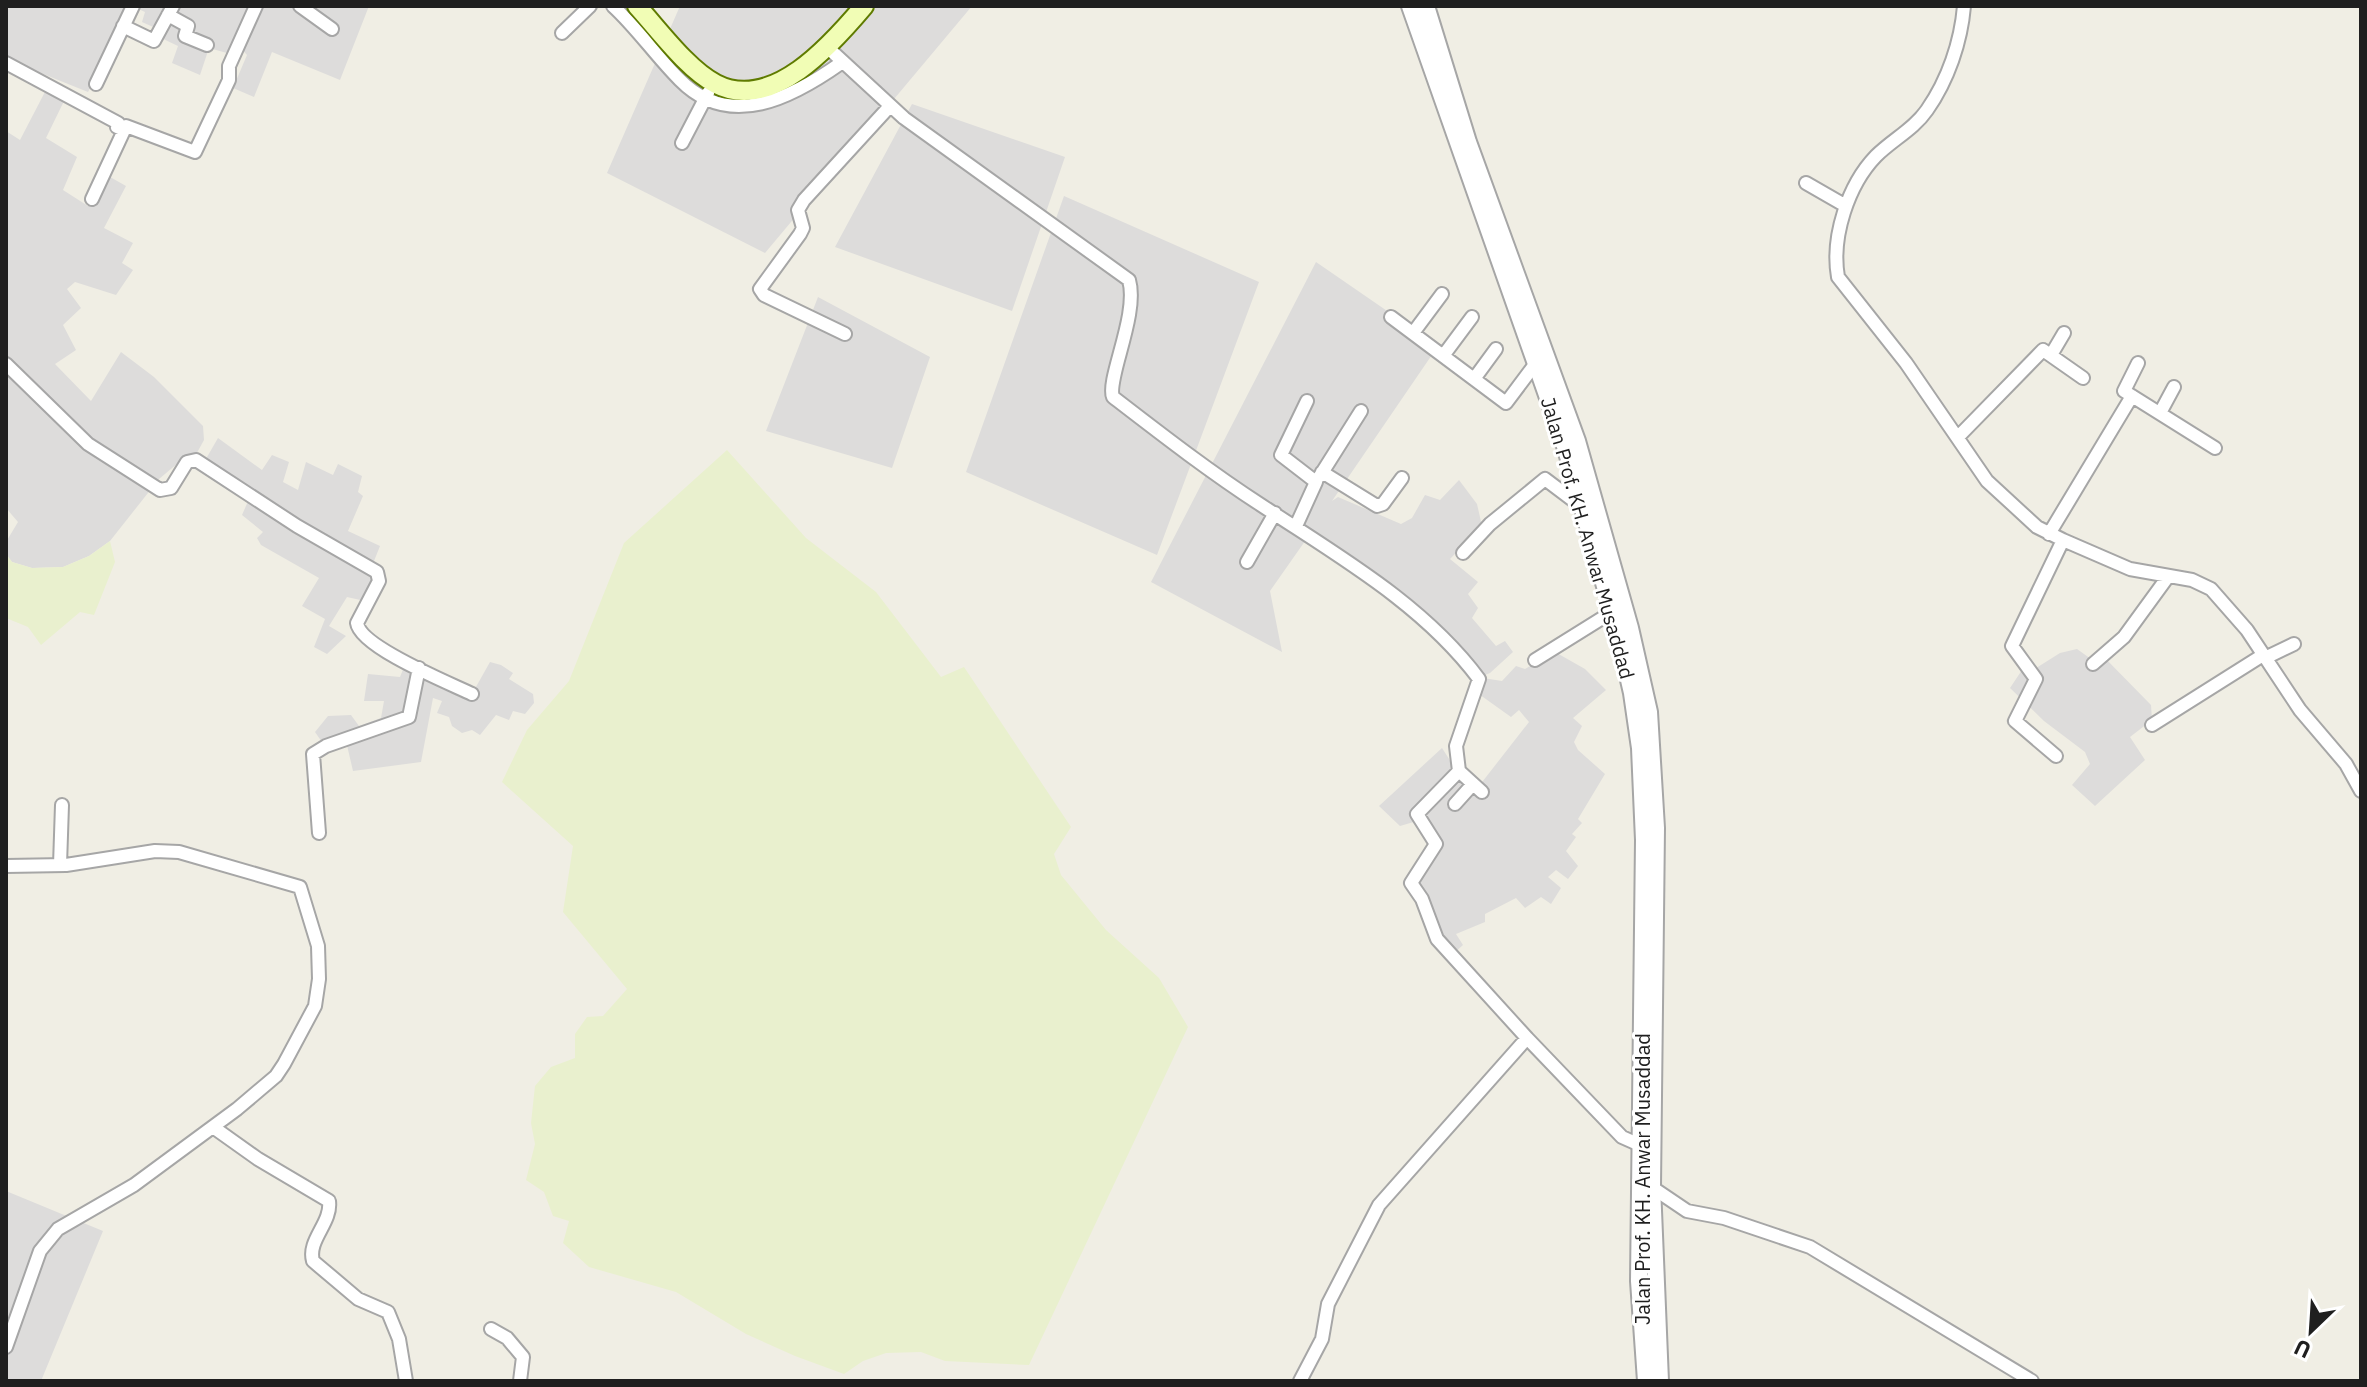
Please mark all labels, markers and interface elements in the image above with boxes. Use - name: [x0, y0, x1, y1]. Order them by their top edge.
- street label: Jalan Prof. KH. Anwar Musaddad: [1535, 394, 1641, 682]
- street label: Jalan Prof. KH. Anwar Musaddad: [1629, 1033, 1656, 1325]
- north arrow: [2271, 1291, 2351, 1371]
- text: U: [2289, 1333, 2315, 1366]

